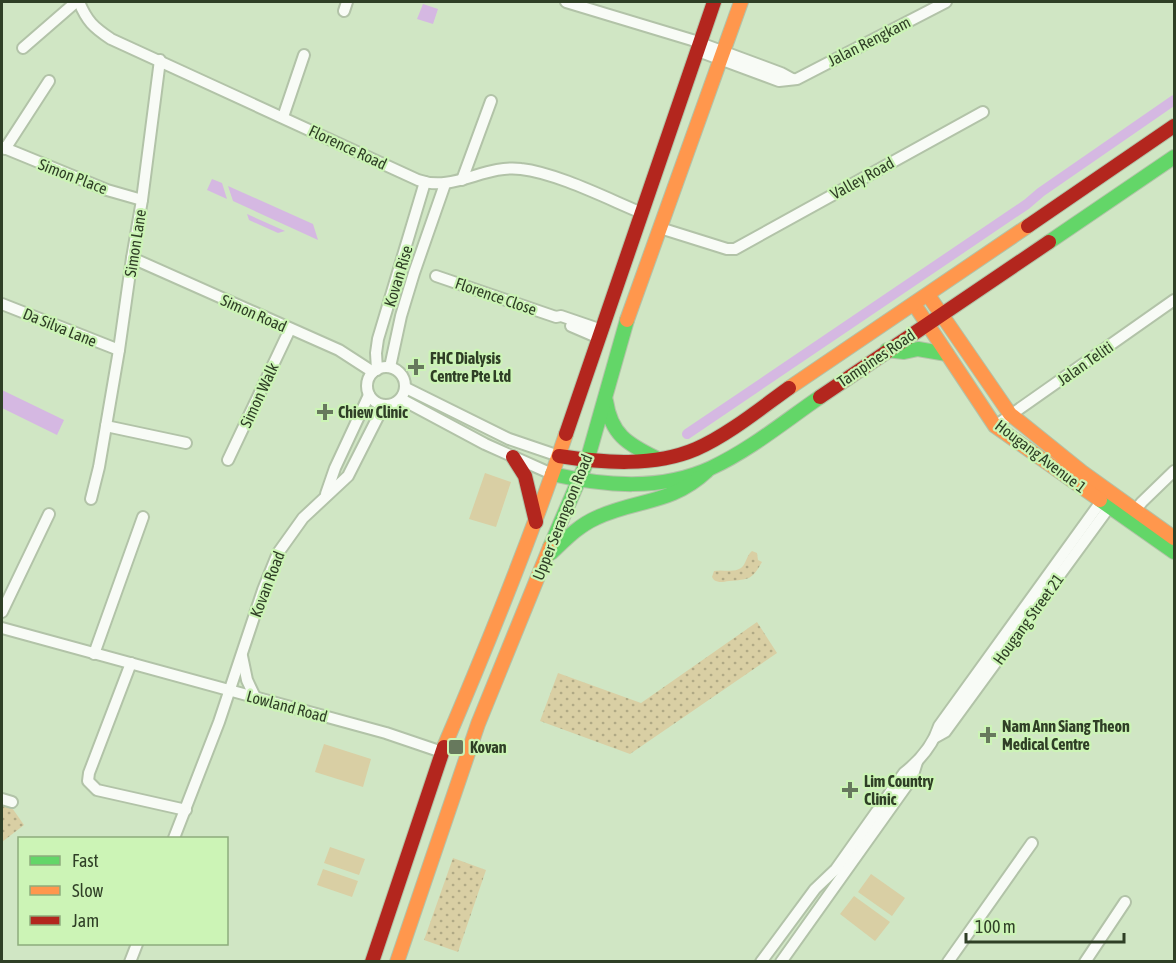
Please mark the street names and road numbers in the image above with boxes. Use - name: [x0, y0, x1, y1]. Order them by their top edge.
- street label: Jalan Rengkam: [825, 13, 914, 70]
- street label: Florence Road: [306, 121, 390, 173]
- street label: Valley Road: [827, 153, 897, 204]
- street label: Simon Place: [36, 155, 110, 197]
- street label: Simon Lane: [121, 208, 149, 278]
- street label: Kovan Rise: [380, 243, 416, 309]
- street label: Florence Close: [453, 274, 539, 318]
- street label: Simon Road: [218, 291, 290, 335]
- street label: Da Silva Lane: [21, 304, 99, 350]
- street label: Tampines Road: [834, 326, 919, 391]
- street label: Jalan Teliti: [1054, 337, 1116, 389]
- street label: Simon Walk: [236, 360, 282, 430]
- street label: Hougang Avenue 1: [991, 416, 1090, 497]
- street label: Upper Serangoon Road: [528, 451, 596, 583]
- street label: Kovan Road: [246, 548, 288, 620]
- street label: Hougang Street 21: [989, 570, 1068, 668]
- street label: Lowland Road: [245, 687, 329, 725]

